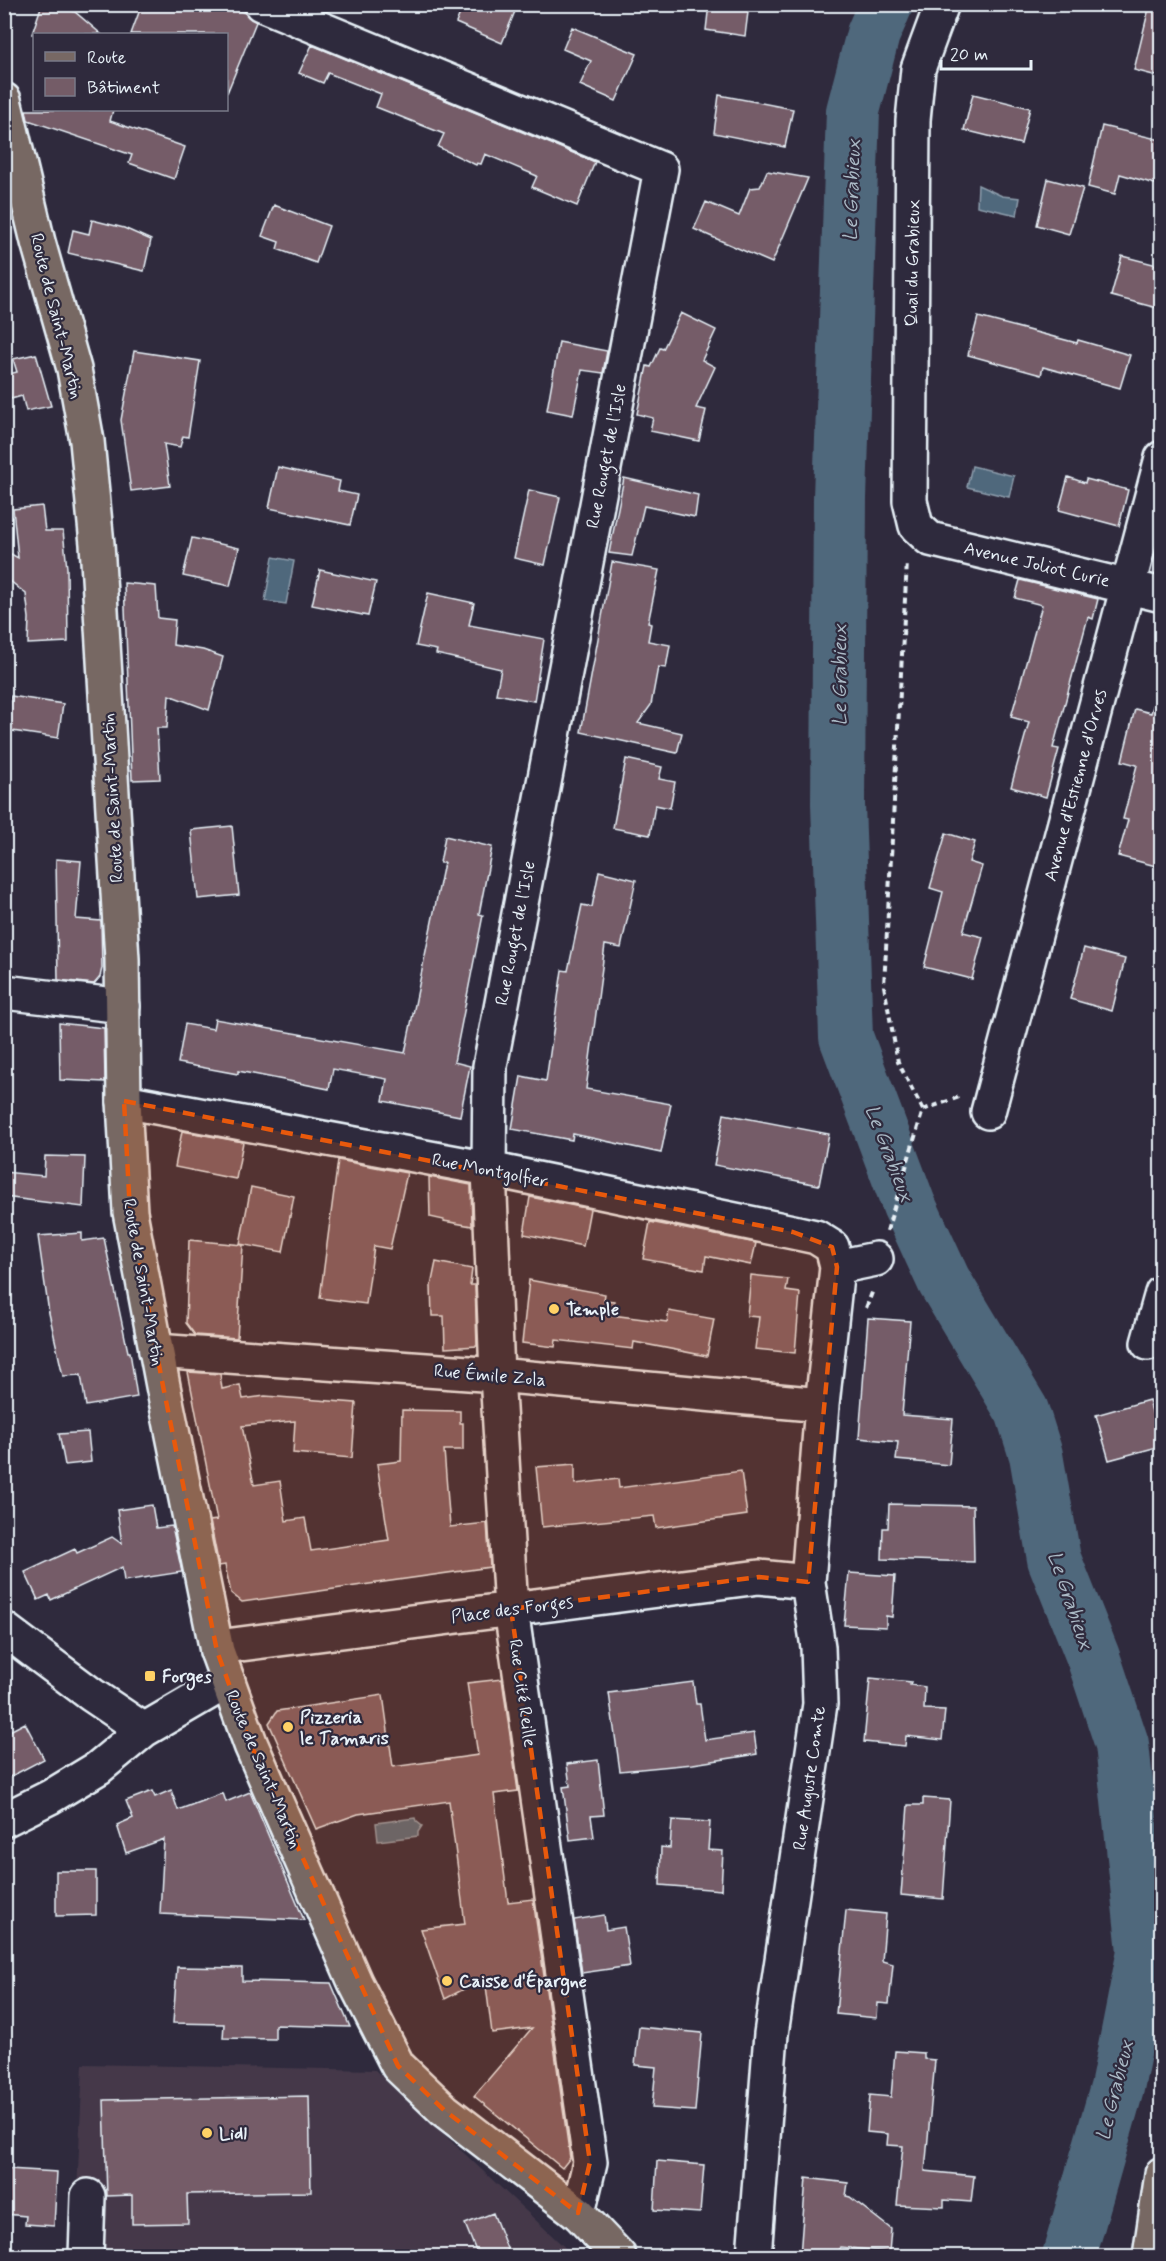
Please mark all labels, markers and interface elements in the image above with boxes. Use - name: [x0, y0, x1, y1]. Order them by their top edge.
- legend: [33, 33, 228, 111]
- scale bar: [941, 33, 1031, 71]
- text: 20 m: [950, 43, 988, 67]
- text: Route: [87, 46, 126, 70]
- text: Bâtiment: [87, 76, 160, 100]
- water label: Le Grabieux: [837, 138, 868, 242]
- street label: Quai du Grabieux: [900, 199, 926, 327]
- street label: Route de Saint-Martin: [24, 231, 88, 402]
- street label: Rue Rouget de l'Isle: [581, 382, 635, 531]
- street label: Avenue Joliot Curie: [961, 536, 1112, 593]
- water label: Le Grabieux: [827, 623, 854, 726]
- street label: Avenue d'Estienne d'Orves: [1039, 686, 1113, 884]
- street label: Route de Saint-Martin: [97, 713, 129, 883]
- street label: Rue Rouget de l'Isle: [490, 859, 544, 1008]
- water label: Le Grabieux: [858, 1101, 920, 1207]
- street label: Rue Montgolfier: [430, 1148, 550, 1194]
- street label: Route de Saint-Martin: [116, 1196, 170, 1368]
- place label: Temple: [566, 1298, 619, 1322]
- marker: Temple: [547, 1302, 561, 1316]
- street label: Rue Émile Zola: [433, 1359, 547, 1393]
- water label: Le Grabieux: [1040, 1548, 1099, 1654]
- street label: Place des Forges: [450, 1591, 575, 1631]
- street label: Rue Cité Reille: [503, 1638, 541, 1749]
- place label: Forges: [162, 1665, 212, 1691]
- marker: Forges: [143, 1669, 157, 1683]
- street label: Route de Saint-Martin: [219, 1687, 307, 1852]
- street label: Rue Auguste Comte: [788, 1704, 832, 1852]
- place label: Pizzeria le Tamaris: [300, 1706, 389, 1751]
- marker: Pizzeria le Tamaris: [281, 1720, 295, 1734]
- place label: Caisse d'Épargne: [459, 1969, 587, 1996]
- marker: Caisse d'Épargne: [440, 1974, 454, 1988]
- water label: Le Grabieux: [1090, 2037, 1141, 2143]
- place label: Lidl: [219, 2122, 247, 2146]
- marker: Lidl: [200, 2126, 214, 2140]

